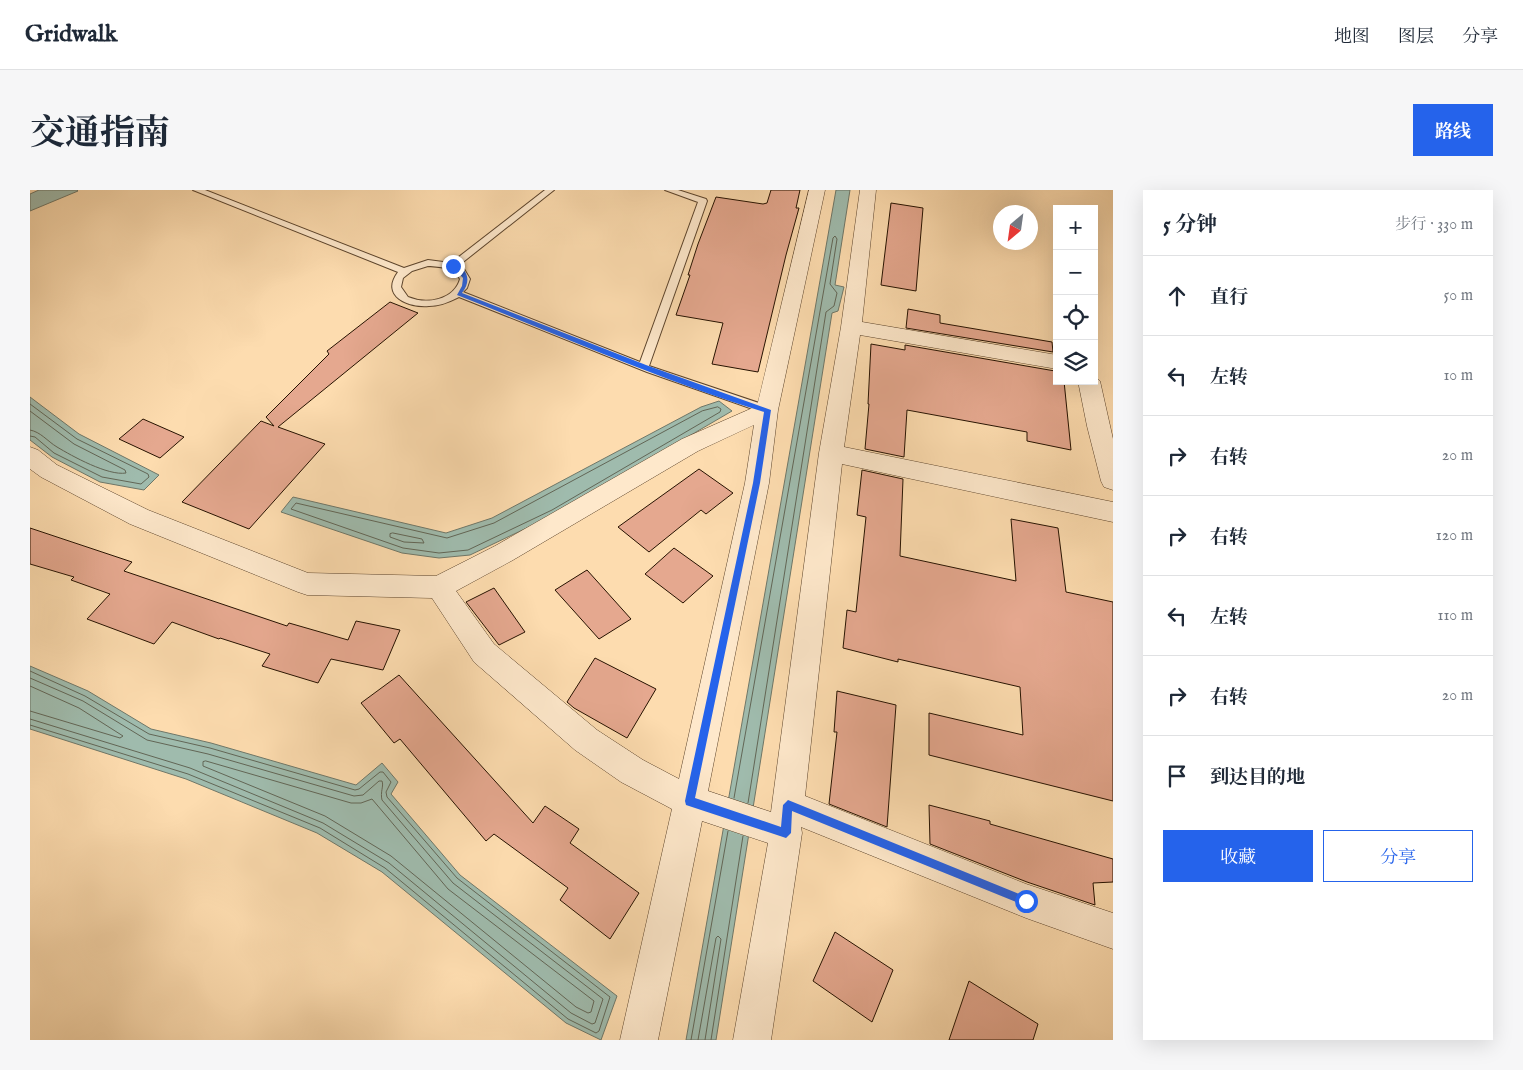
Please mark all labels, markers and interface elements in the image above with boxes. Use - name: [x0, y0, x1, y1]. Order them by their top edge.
- text: Gridwalk: [25, 19, 117, 50]
- text: 地图: [1334, 26, 1370, 49]
- text: 图层: [1398, 26, 1434, 49]
- text: 分享: [1462, 26, 1498, 49]
- button: 路线: [1413, 104, 1493, 156]
- text: 交通指南: [30, 112, 170, 157]
- north arrow: [993, 205, 1038, 250]
- map controls: [1053, 205, 1098, 385]
- button: +: [1053, 205, 1098, 250]
- text: 5 分钟: [1163, 212, 1217, 239]
- text: 步行 · 330 m: [1395, 215, 1473, 235]
- button: −: [1053, 250, 1098, 295]
- route end: [442, 255, 465, 278]
- icon: ahead: [1163, 282, 1191, 310]
- text: 直行: [1210, 286, 1248, 310]
- text: 50 m: [1444, 286, 1473, 306]
- button: locate: [1053, 295, 1098, 340]
- button: layers: [1053, 340, 1098, 385]
- icon: left: [1163, 362, 1191, 390]
- text: 左转: [1210, 366, 1248, 390]
- text: 10 m: [1443, 366, 1473, 386]
- icon: right: [1163, 442, 1191, 470]
- text: 右转: [1210, 446, 1248, 470]
- text: 20 m: [1442, 446, 1473, 466]
- icon: right: [1163, 522, 1191, 550]
- text: 右转: [1210, 526, 1248, 550]
- text: 120 m: [1436, 526, 1473, 546]
- icon: left: [1163, 602, 1191, 630]
- text: 左转: [1210, 606, 1248, 630]
- text: 110 m: [1437, 606, 1473, 626]
- icon: right: [1163, 682, 1191, 710]
- text: 右转: [1210, 686, 1248, 710]
- text: 20 m: [1442, 686, 1473, 706]
- icon: arrive: [1163, 762, 1191, 790]
- text: 到达目的地: [1210, 766, 1305, 790]
- button: 收藏: [1163, 830, 1313, 882]
- button: 分享: [1323, 830, 1473, 882]
- route start: [1015, 890, 1038, 913]

